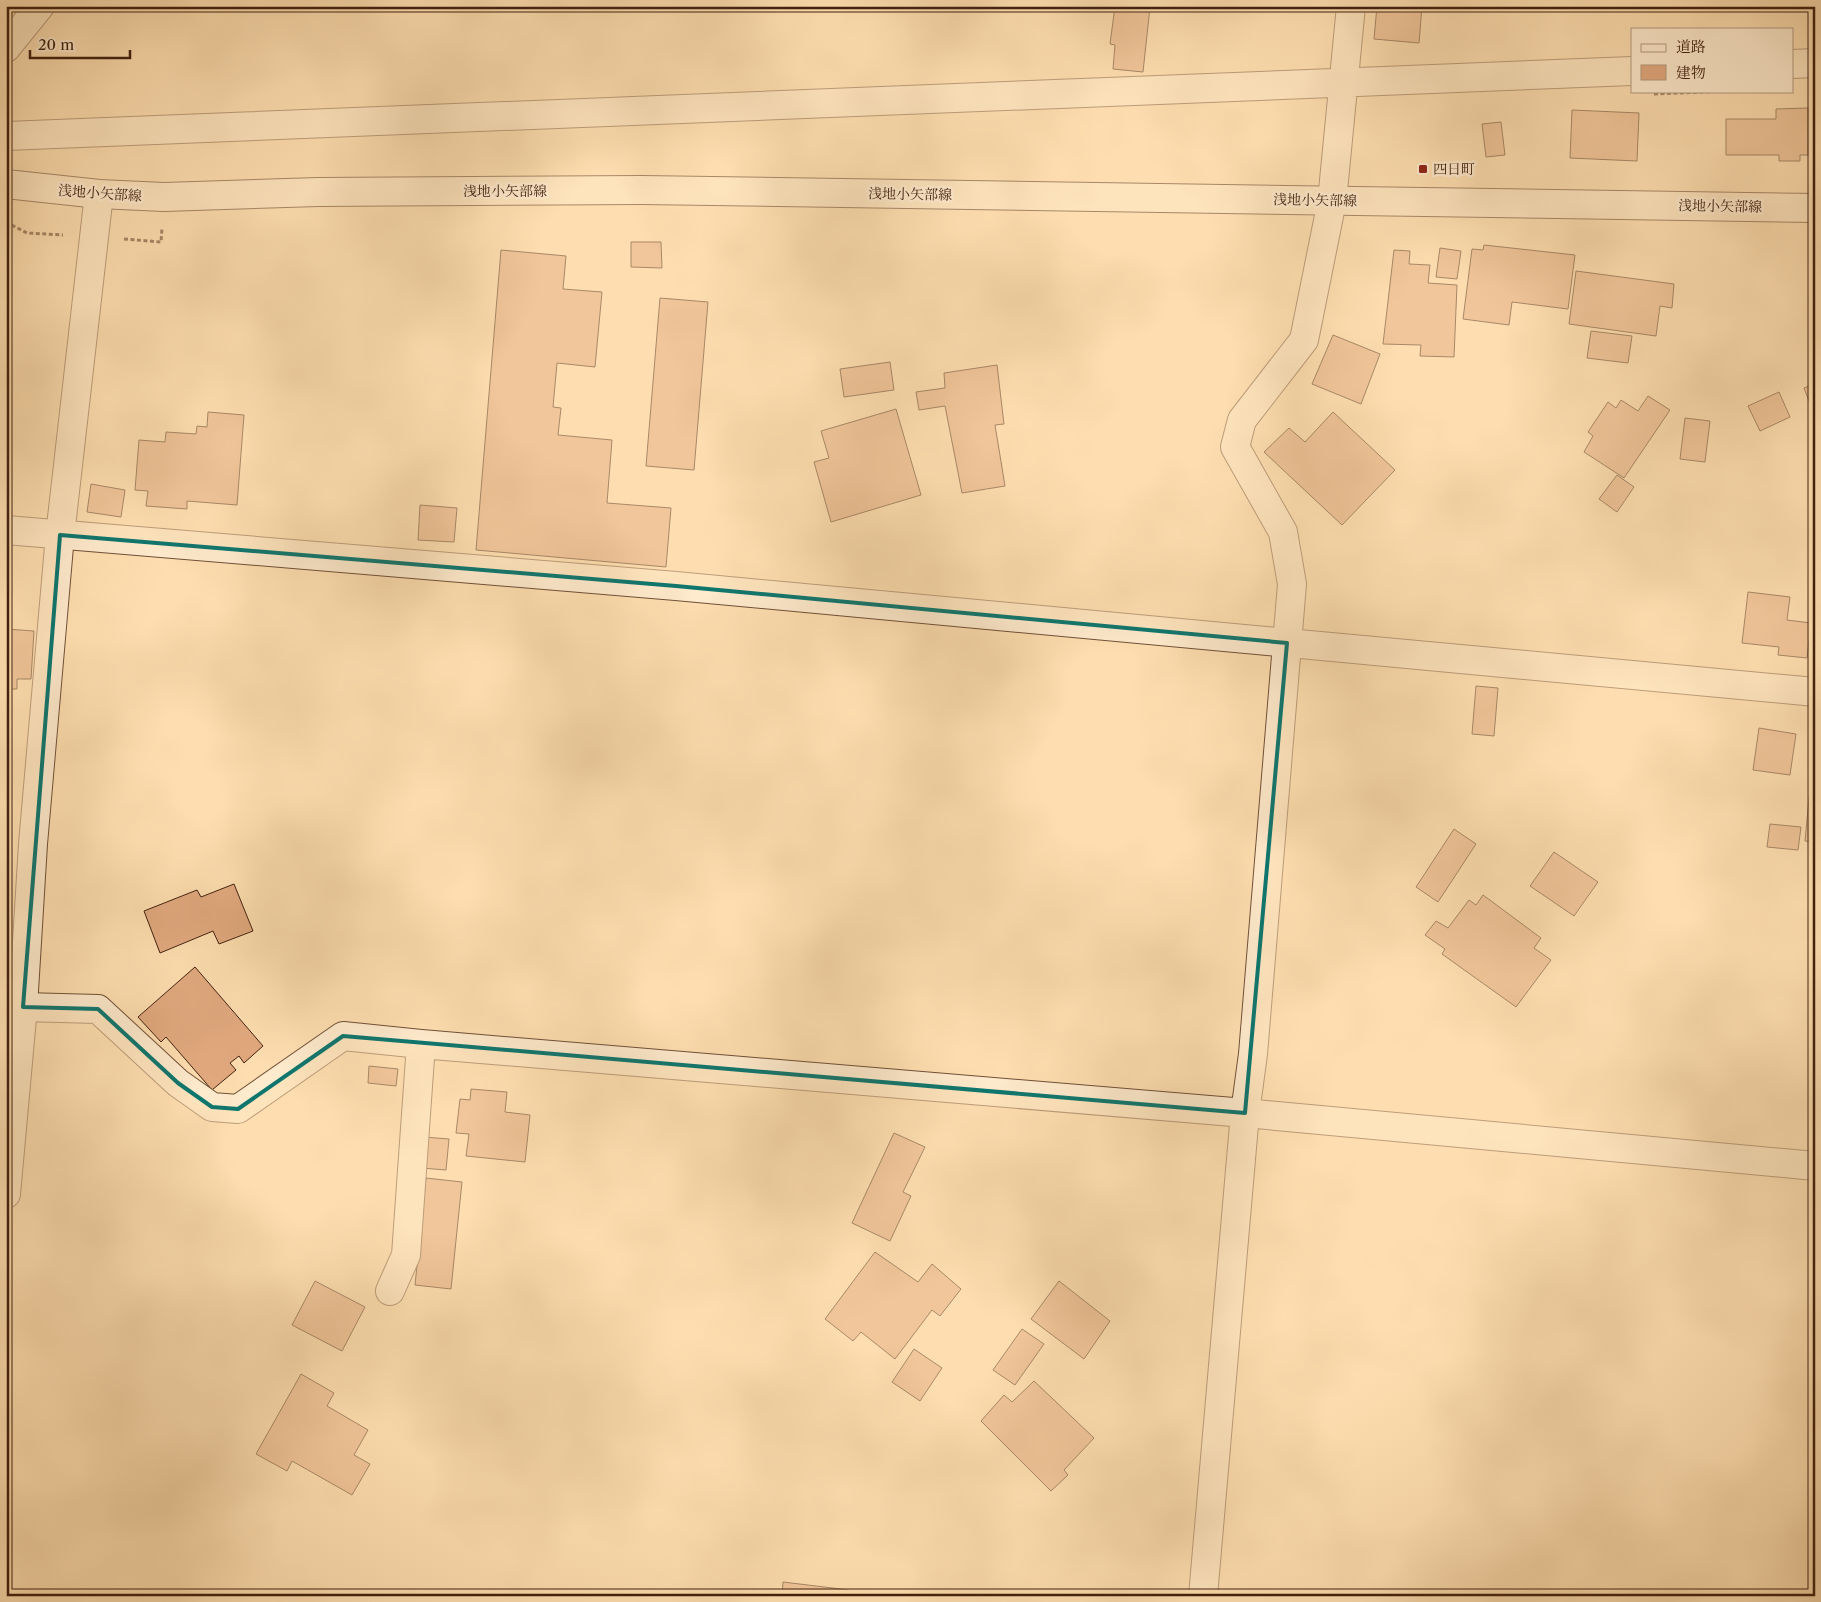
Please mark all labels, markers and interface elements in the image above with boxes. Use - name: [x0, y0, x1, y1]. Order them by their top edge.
- scale bar: [30, 28, 130, 60]
- legend: [1631, 28, 1794, 92]
- text: 20 m: [38, 35, 74, 54]
- text: 道路: [1676, 37, 1706, 56]
- text: 建物: [1676, 63, 1706, 82]
- place label: 四日町: [1433, 160, 1475, 178]
- marker: 四日町: [1417, 163, 1429, 175]
- street label: 浅地小矢部線: [57, 181, 143, 205]
- street label: 浅地小矢部線: [463, 182, 547, 200]
- street label: 浅地小矢部線: [868, 184, 952, 204]
- street label: 浅地小矢部線: [1273, 190, 1357, 210]
- street label: 浅地小矢部線: [1678, 196, 1762, 216]

